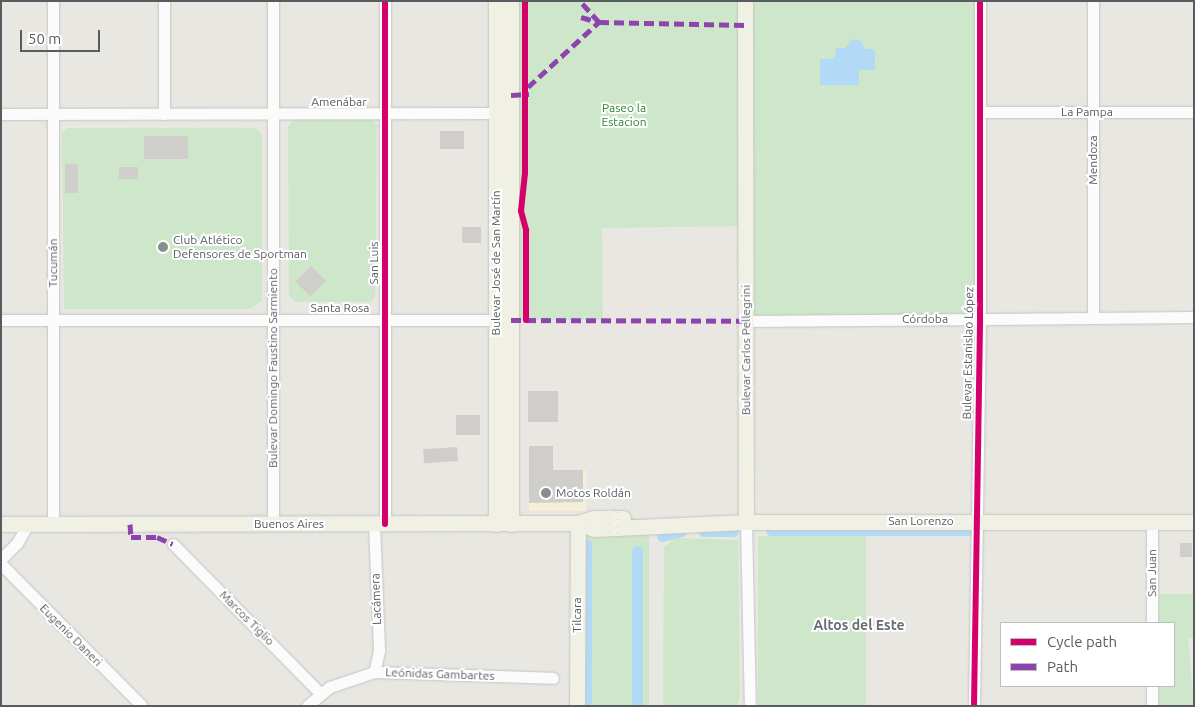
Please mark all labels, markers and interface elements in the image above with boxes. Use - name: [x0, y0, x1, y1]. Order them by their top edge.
- scale bar: [22, 20, 102, 52]
- text: 50 m: [28, 30, 61, 47]
- street label: Amenábar: [311, 95, 367, 109]
- park label: Paseo la Estacion: [601, 101, 647, 129]
- street label: La Pampa: [1061, 105, 1113, 119]
- street label: Mendoza: [1086, 135, 1100, 185]
- street label: Bulevar José de San Martín: [489, 190, 503, 336]
- place label: Club Atlético Defensores de Sportman: [173, 233, 307, 261]
- street label: Tucumán: [46, 239, 60, 287]
- marker: Club Atlético Defensores de Sportman: [157, 241, 169, 253]
- street label: San Luis: [367, 241, 381, 285]
- street label: Bulevar Domingo Faustino Sarmiento: [266, 268, 280, 468]
- street label: Bulevar Carlos Pellegrini: [739, 285, 753, 415]
- street label: Bulevar Estanislao López: [960, 287, 976, 419]
- street label: Santa Rosa: [311, 301, 369, 315]
- street label: Córdoba: [902, 312, 948, 326]
- place label: Motos Roldán: [556, 486, 631, 500]
- marker: Motos Roldán: [540, 487, 552, 499]
- street label: San Lorenzo: [888, 514, 954, 528]
- street label: Buenos Aires: [254, 517, 324, 531]
- street label: San Juan: [1145, 549, 1159, 597]
- street label: Lacámera: [368, 573, 384, 625]
- street label: Marcos Tiglio: [217, 588, 277, 648]
- street label: Tilcara: [570, 597, 584, 633]
- street label: Eugenio Daneri: [37, 601, 105, 669]
- district label: Altos del Este: [813, 617, 905, 633]
- legend: [1000, 622, 1175, 687]
- text: Cycle path: [1047, 633, 1117, 650]
- text: Path: [1047, 658, 1078, 675]
- street label: Leónidas Gambartes: [385, 665, 495, 683]

